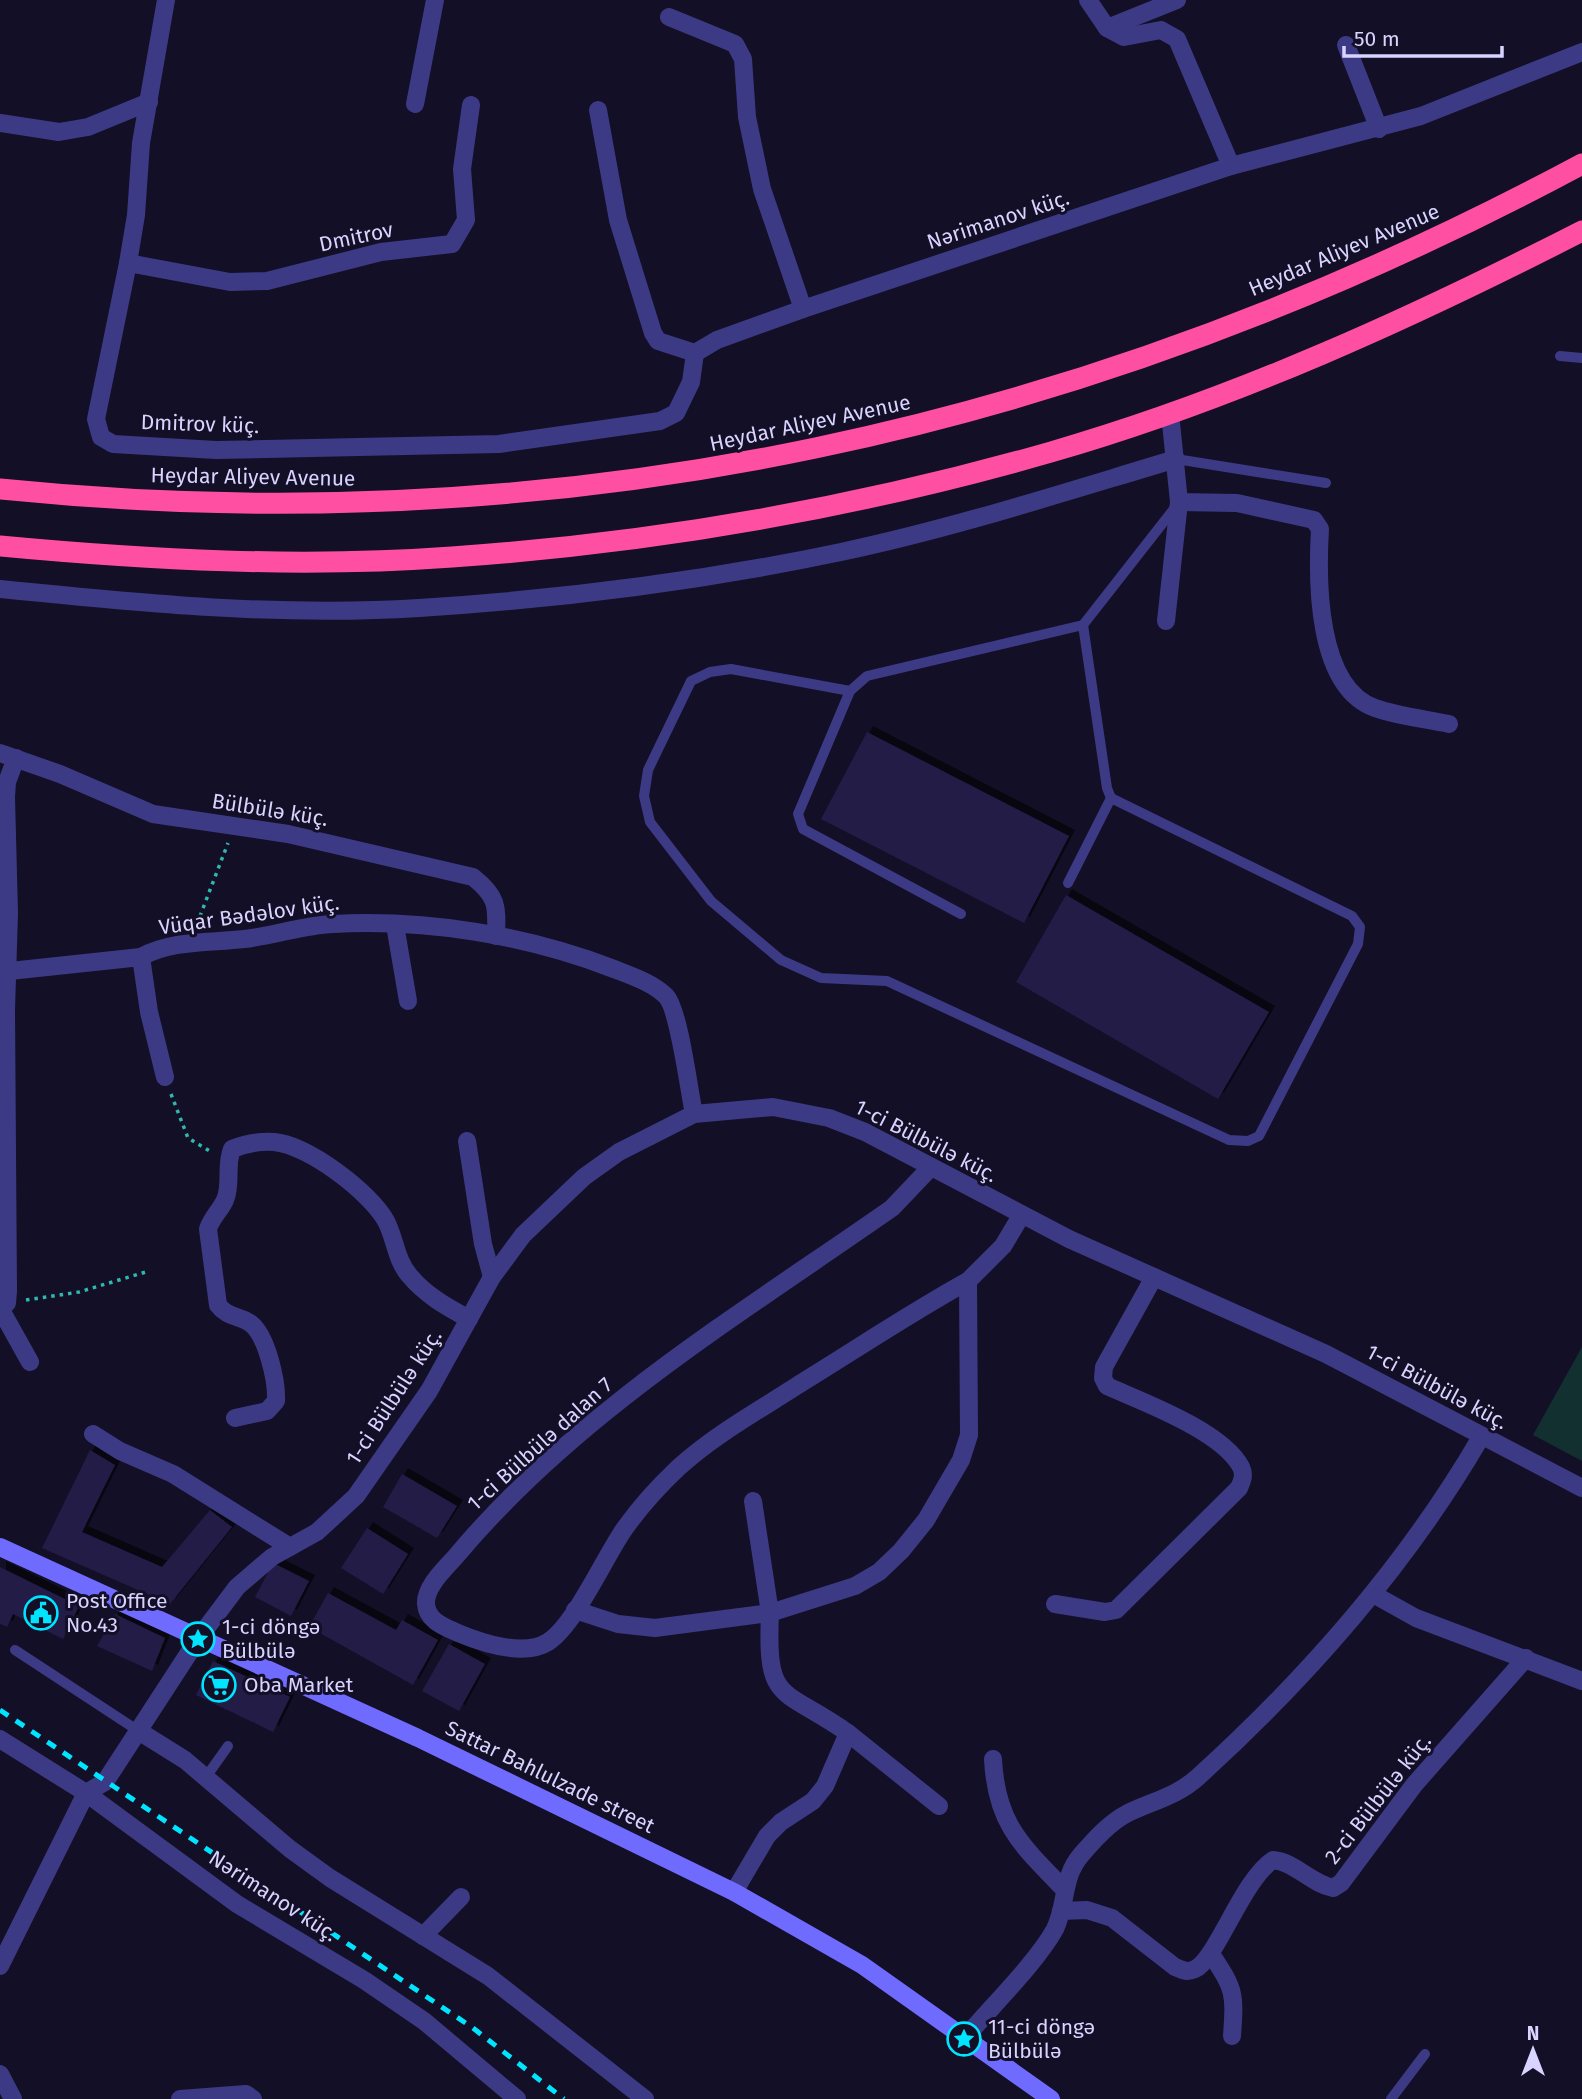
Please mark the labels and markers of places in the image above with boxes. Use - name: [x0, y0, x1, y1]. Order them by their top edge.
- place label: Post Office No.43: [66, 1588, 168, 1638]
- public building icon: Post Office No.43: [22, 1594, 60, 1632]
- place label: 1-ci döngə Bülbülə: [222, 1614, 320, 1664]
- place icon: 1-ci döngə Bülbülə: [179, 1620, 217, 1658]
- supermarket icon: Oba Market: [200, 1666, 238, 1704]
- place label: Oba Market: [244, 1672, 354, 1698]
- place label: 11-ci döngə Bülbülə: [988, 2014, 1095, 2064]
- place icon: 11-ci döngə Bülbülə: [945, 2020, 983, 2058]

